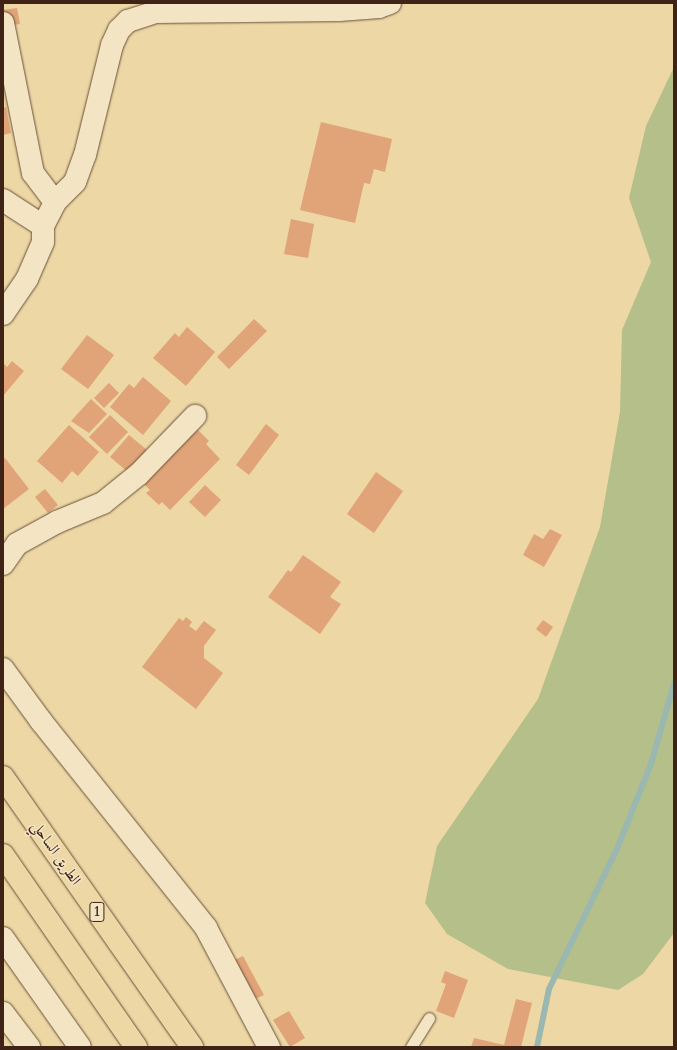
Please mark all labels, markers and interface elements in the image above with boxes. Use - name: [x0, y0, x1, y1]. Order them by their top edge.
- street label: الطريق الساحلي: [27, 818, 85, 888]
- road number: 1: [89, 900, 105, 924]

